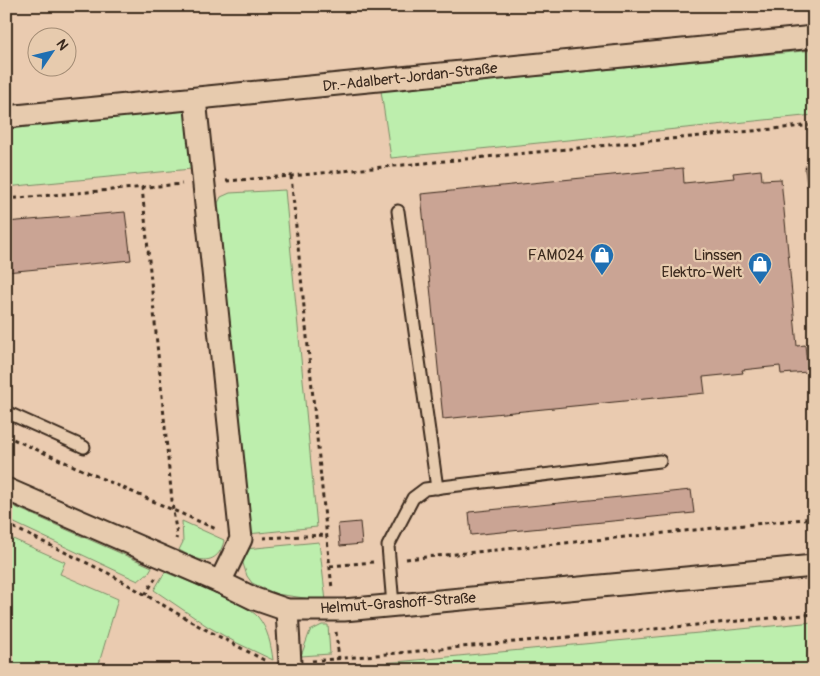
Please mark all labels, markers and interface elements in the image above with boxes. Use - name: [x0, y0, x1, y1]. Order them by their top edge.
- north arrow: [28, 28, 78, 78]
- text: N: [53, 36, 72, 54]
- street label: Dr.-Adalbert-Jordan-Straße: [322, 59, 499, 96]
- shop icon: FAMO24: [589, 242, 615, 276]
- place label: FAMO24: [528, 246, 584, 265]
- place label: Linssen Elektro-Welt: [662, 246, 743, 282]
- shop icon: Linssen Elektro-Welt: [747, 251, 773, 285]
- street label: Helmut-Grashoff-Straße: [319, 589, 477, 618]

